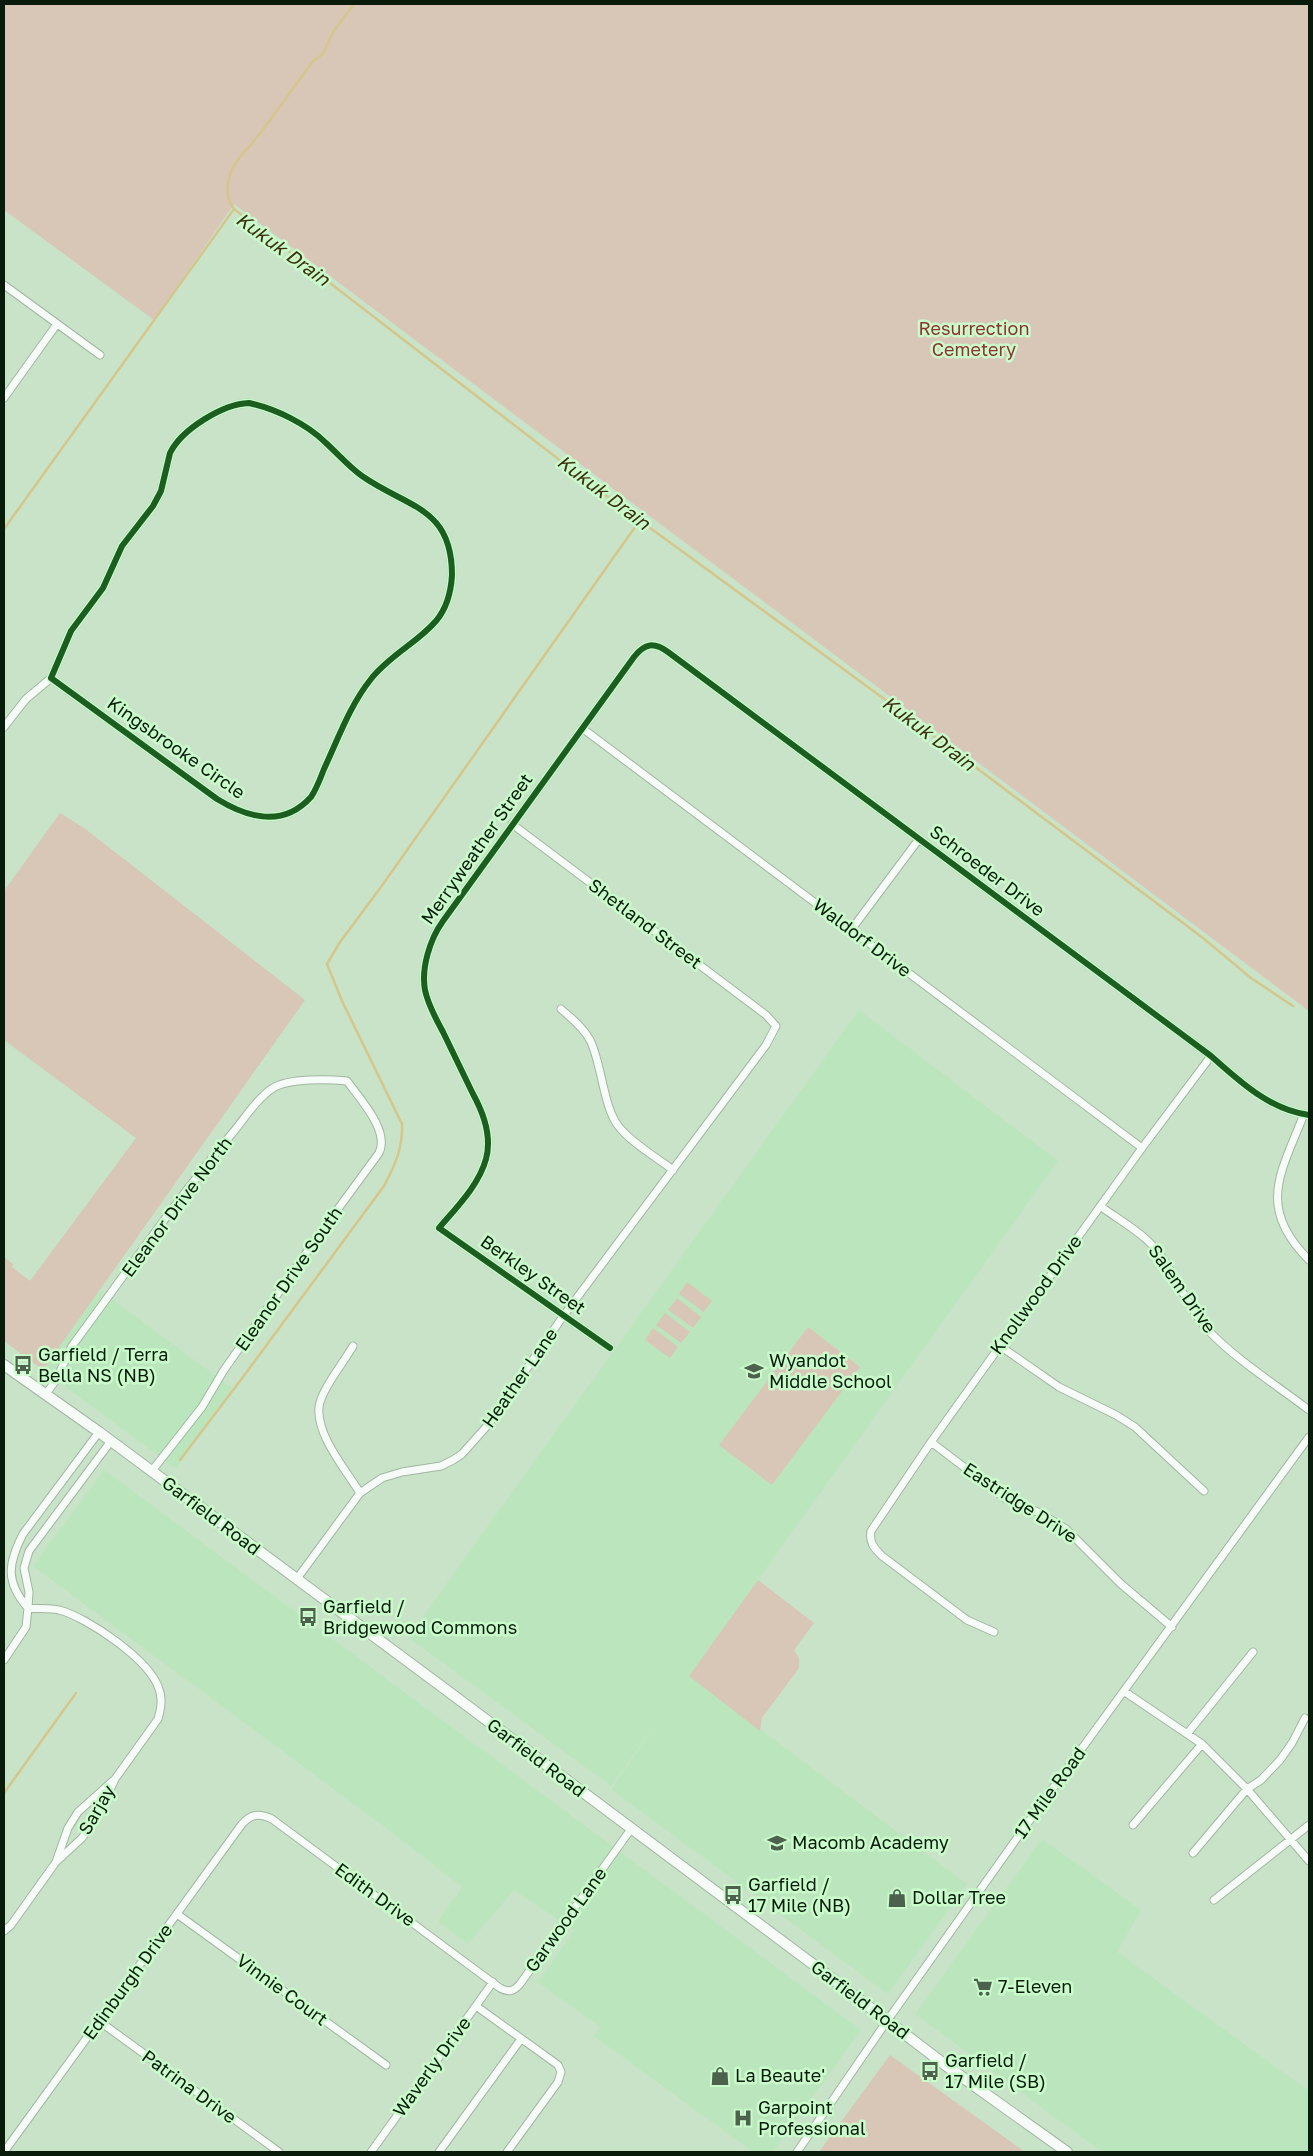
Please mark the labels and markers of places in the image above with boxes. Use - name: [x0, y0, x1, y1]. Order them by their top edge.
- place label: Garfield / Terra Bella NS (NB): [38, 1343, 168, 1386]
- place label: Wyandot Middle School: [769, 1349, 892, 1392]
- bus stop icon: Garfield / Terra Bella NS (NB): [12, 1354, 34, 1376]
- school or university icon: Wyandot Middle School: [743, 1360, 765, 1382]
- place label: Garfield / Bridgewood Commons: [323, 1595, 517, 1638]
- bus stop icon: Garfield / Bridgewood Commons: [297, 1606, 319, 1628]
- place label: Macomb Academy: [792, 1831, 949, 1853]
- school or university icon: Macomb Academy: [766, 1832, 788, 1854]
- place label: Garfield / 17 Mile (NB): [748, 1873, 851, 1916]
- bus stop icon: Garfield / 17 Mile (NB): [722, 1884, 744, 1906]
- place label: Dollar Tree: [912, 1886, 1006, 1908]
- shop icon: Dollar Tree: [886, 1887, 908, 1909]
- place label: 7-Eleven: [998, 1975, 1072, 1997]
- supermarket icon: 7-Eleven: [972, 1976, 994, 1998]
- place label: Garfield / 17 Mile (SB): [945, 2049, 1046, 2092]
- bus stop icon: Garfield / 17 Mile (SB): [919, 2060, 941, 2082]
- place label: La Beaute': [735, 2064, 825, 2086]
- shop icon: La Beaute': [709, 2065, 731, 2087]
- place label: Garpoint Professional: [758, 2096, 866, 2139]
- hospital icon: Garpoint Professional: [732, 2107, 754, 2129]

